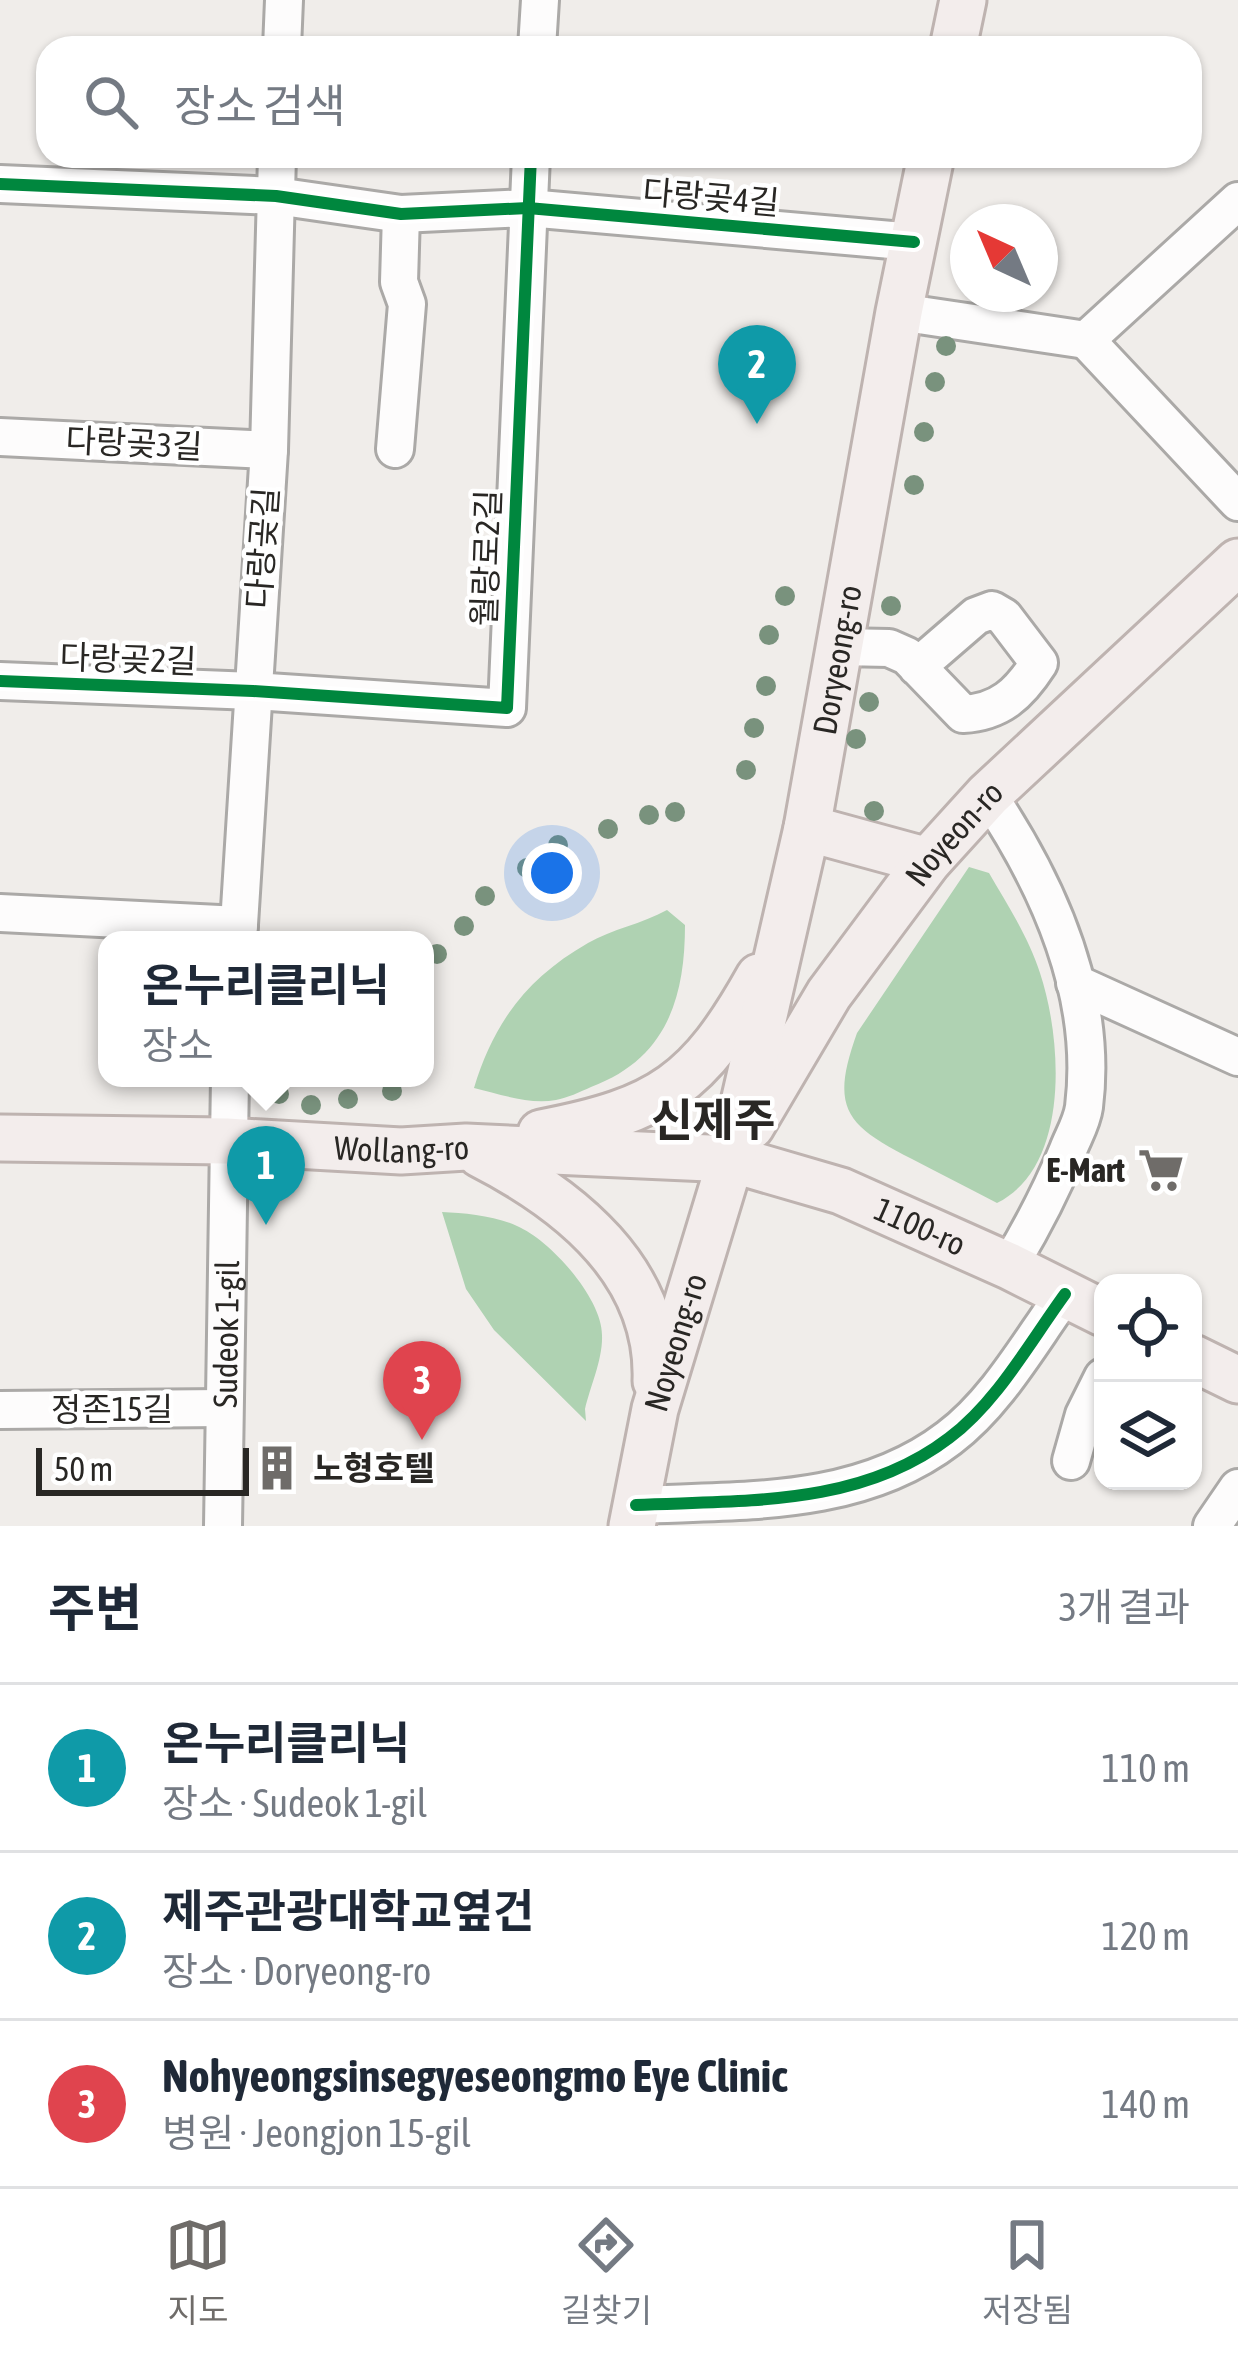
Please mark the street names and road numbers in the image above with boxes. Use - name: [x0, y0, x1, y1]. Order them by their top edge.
- street label: 다랑곶4길: [641, 172, 781, 222]
- street label: 다랑곶3길: [65, 420, 203, 466]
- street label: 다랑곶길: [239, 486, 285, 610]
- street label: 월랑로2길: [465, 489, 507, 627]
- street label: Doryeong-ro: [805, 582, 869, 738]
- street label: 다랑곶2길: [59, 638, 197, 680]
- street label: Noyeon-ro: [897, 773, 1010, 893]
- street label: Wollang-ro: [333, 1128, 470, 1170]
- street label: 1100-ro: [869, 1190, 972, 1263]
- street label: Sudeok 1-gil: [206, 1260, 246, 1408]
- street label: Noyeong-ro: [636, 1269, 714, 1416]
- street label: 정존15길: [51, 1390, 173, 1428]

